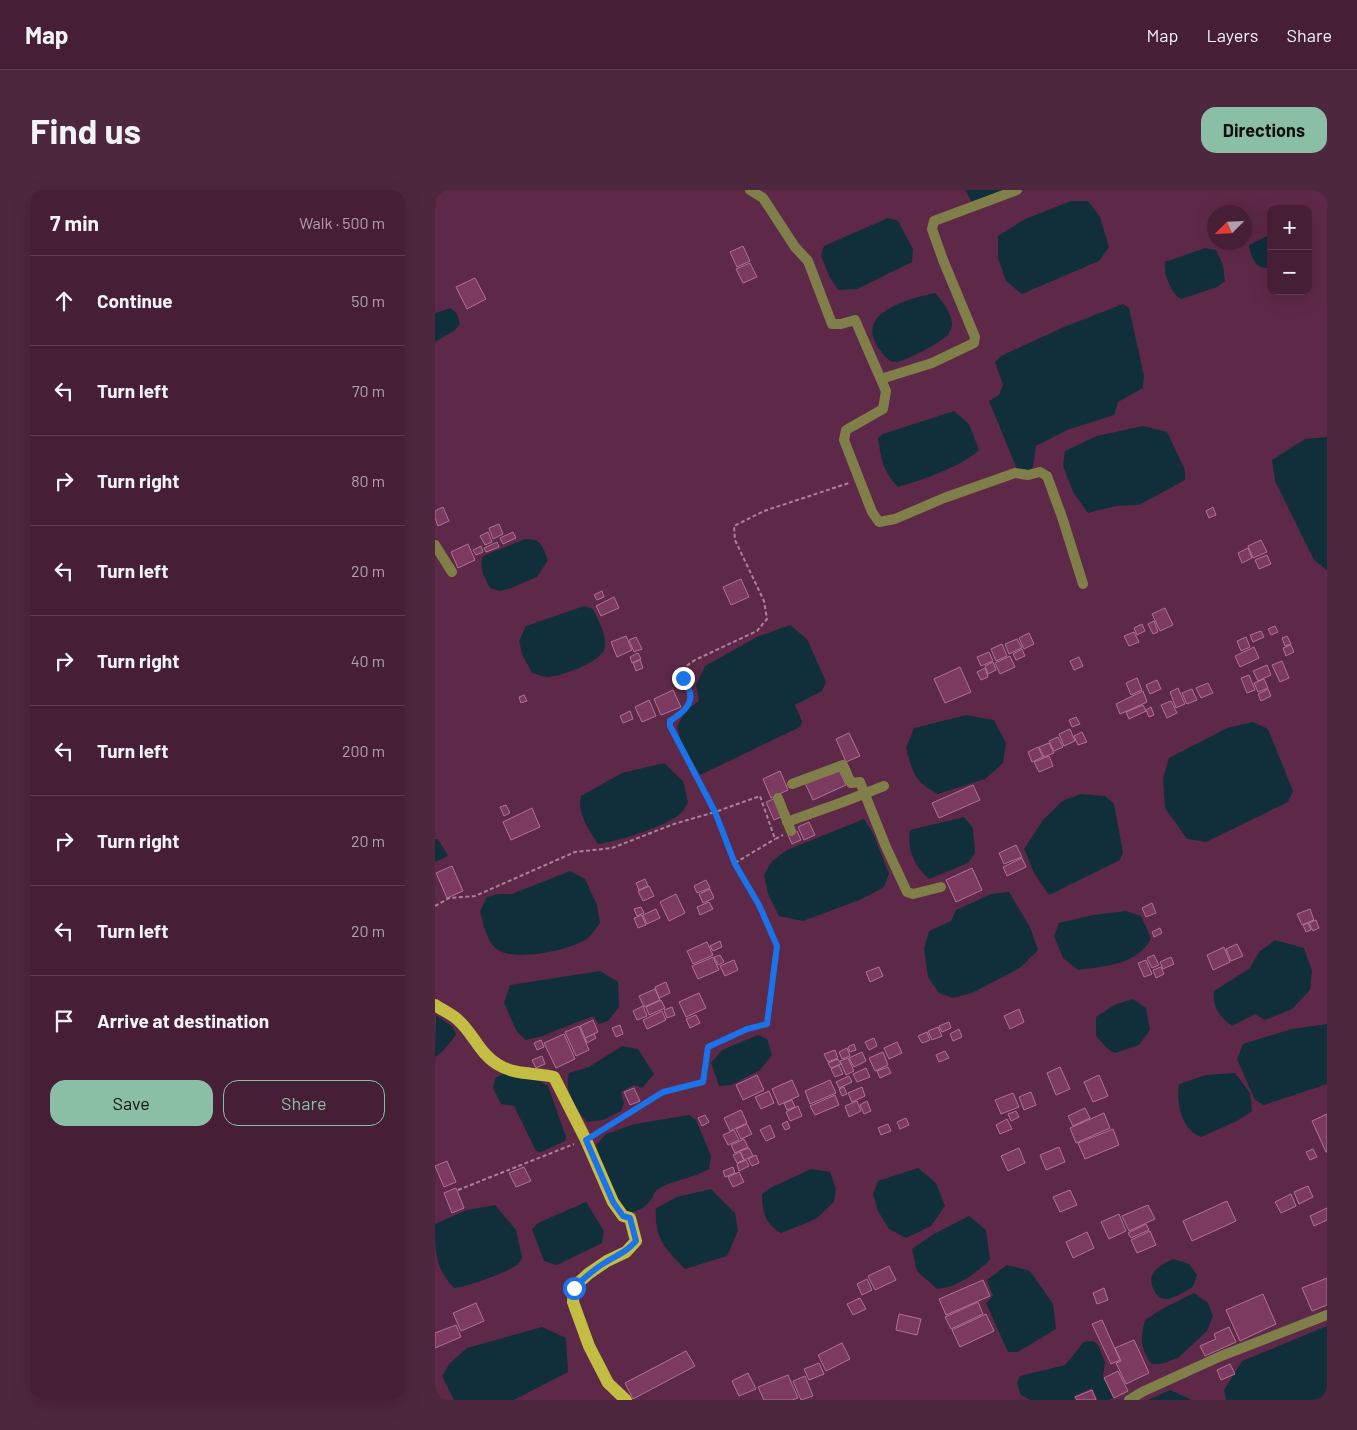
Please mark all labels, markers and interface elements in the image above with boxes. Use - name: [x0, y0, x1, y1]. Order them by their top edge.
- text: Map: [25, 20, 68, 49]
- text: Map: [1146, 24, 1178, 46]
- text: Layers: [1206, 24, 1259, 46]
- text: Share: [1287, 24, 1332, 46]
- button: Directions: [1201, 107, 1327, 153]
- text: Find us: [30, 109, 141, 151]
- north arrow: [1207, 205, 1252, 250]
- map controls: [1267, 205, 1312, 295]
- button: +: [1267, 205, 1312, 250]
- text: 7 min: [50, 210, 99, 235]
- text: Walk · 500 m: [299, 213, 385, 232]
- button: −: [1267, 250, 1312, 295]
- icon: ahead: [50, 287, 78, 315]
- text: Continue: [97, 289, 173, 312]
- text: 50 m: [351, 291, 385, 310]
- icon: left: [50, 377, 78, 405]
- text: Turn left: [97, 379, 168, 402]
- text: 70 m: [352, 381, 385, 400]
- icon: right: [50, 467, 78, 495]
- text: Turn right: [97, 469, 179, 492]
- text: 80 m: [351, 471, 385, 490]
- icon: left: [50, 557, 78, 585]
- text: Turn left: [97, 559, 168, 582]
- text: 20 m: [351, 561, 385, 580]
- icon: right: [50, 647, 78, 675]
- text: Turn right: [97, 649, 179, 672]
- text: 40 m: [351, 651, 385, 670]
- route end: [672, 667, 695, 690]
- icon: left: [50, 737, 78, 765]
- text: Turn left: [97, 739, 168, 762]
- text: 200 m: [342, 741, 385, 760]
- icon: right: [50, 827, 78, 855]
- text: Turn right: [97, 829, 179, 852]
- text: 20 m: [351, 831, 385, 850]
- icon: left: [50, 917, 78, 945]
- text: Turn left: [97, 919, 168, 942]
- text: 20 m: [351, 921, 385, 940]
- icon: arrive: [50, 1007, 78, 1035]
- text: Arrive at destination: [97, 1009, 269, 1032]
- button: Save: [50, 1080, 213, 1126]
- button: Share: [223, 1080, 385, 1126]
- route start: [563, 1277, 586, 1300]

